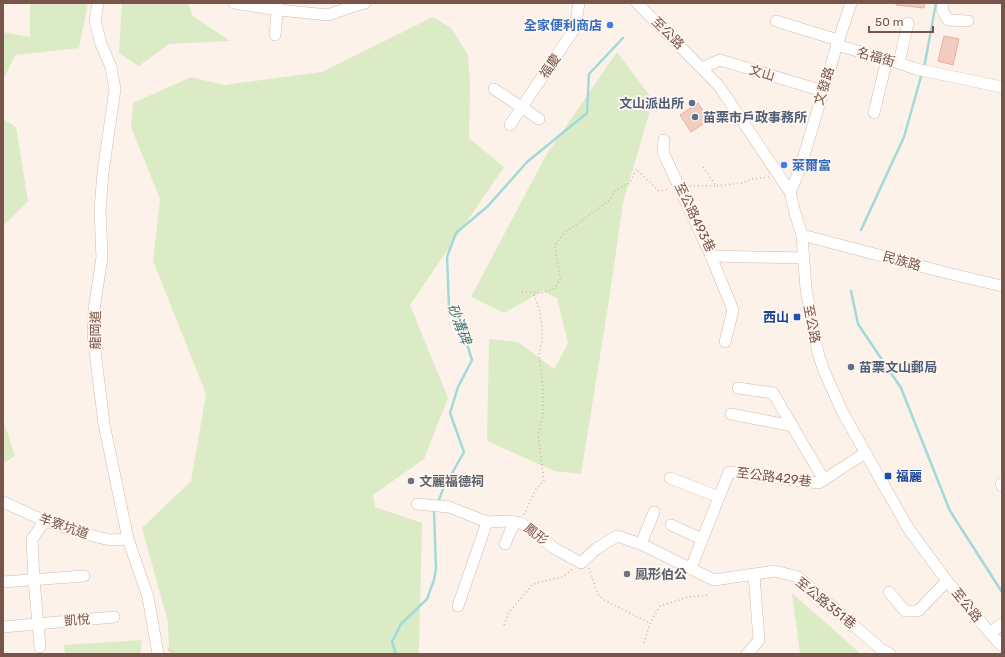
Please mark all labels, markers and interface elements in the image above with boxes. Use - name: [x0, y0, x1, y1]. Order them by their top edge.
- scale bar: [869, 8, 933, 34]
- street label: 至公路: [649, 14, 687, 52]
- text: 50 m: [875, 15, 903, 29]
- place label: 全家便利商店: [524, 18, 602, 33]
- marker: 全家便利商店: [605, 20, 615, 30]
- street label: 名福街: [855, 44, 897, 70]
- street label: 福慶: [537, 51, 563, 81]
- street label: 文山: [747, 62, 777, 84]
- street label: 文發路: [811, 65, 837, 107]
- place label: 文山派出所: [619, 96, 684, 111]
- marker: 文山派出所: [687, 98, 697, 108]
- place label: 苗栗市戶政事務所: [703, 110, 807, 125]
- marker: 苗栗市戶政事務所: [690, 112, 700, 122]
- place label: 萊爾富: [792, 158, 831, 173]
- marker: 萊爾富: [779, 160, 789, 170]
- street label: 至公路493巷: [672, 180, 718, 254]
- street label: 民族路: [881, 248, 923, 274]
- water label: 砂溝碑: [444, 301, 475, 349]
- street label: 至公路: [801, 303, 823, 345]
- street label: 龍岡道: [88, 310, 103, 350]
- place label: 西山: [763, 310, 789, 325]
- marker: 西山: [792, 312, 802, 322]
- place label: 苗栗文山郵局: [859, 360, 937, 375]
- marker: 苗栗文山郵局: [846, 362, 856, 372]
- street label: 至公路429巷: [736, 465, 812, 489]
- place label: 福麗: [896, 469, 922, 484]
- marker: 福麗: [883, 471, 893, 481]
- place label: 文麗福德祠: [419, 474, 484, 489]
- marker: 文麗福德祠: [406, 476, 416, 486]
- street label: 羊寮坑道: [37, 510, 91, 542]
- street label: 鳳形: [521, 520, 551, 548]
- place label: 鳳形伯公: [635, 567, 687, 582]
- marker: 鳳形伯公: [622, 569, 632, 579]
- street label: 至公路351巷: [793, 574, 859, 632]
- street label: 至公路: [949, 585, 985, 625]
- street label: 凱悅: [63, 611, 91, 629]

